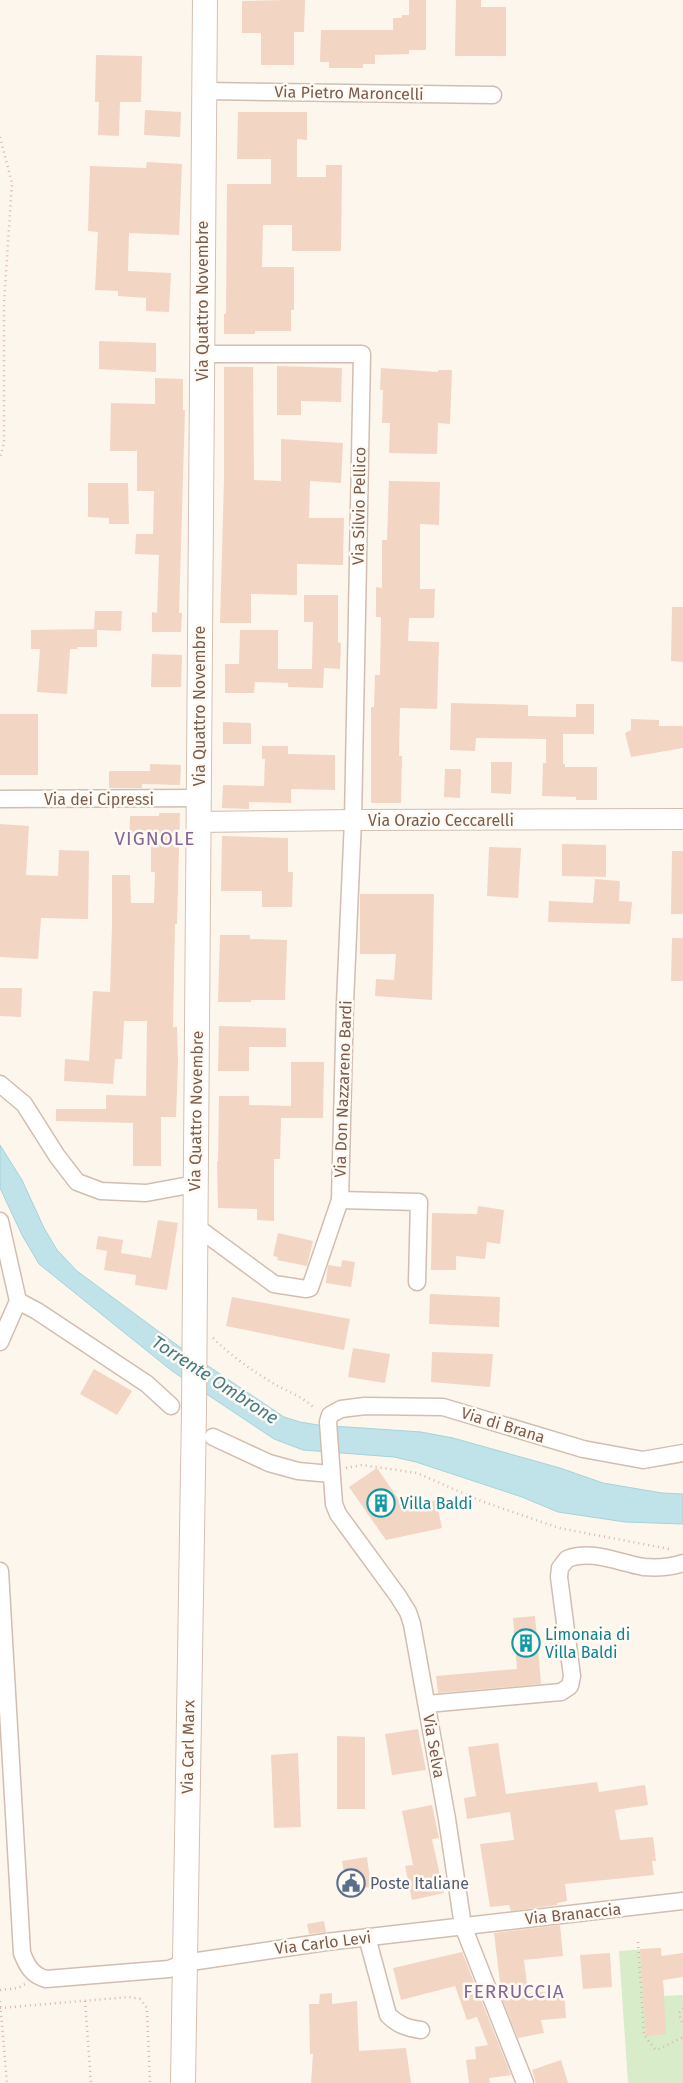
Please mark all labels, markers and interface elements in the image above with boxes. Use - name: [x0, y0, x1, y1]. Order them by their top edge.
- street label: Via Pietro Maroncelli: [274, 82, 424, 104]
- street label: Via Quattro Novembre: [193, 221, 212, 381]
- street label: Via Silvio Pellico: [348, 447, 370, 565]
- street label: Via Quattro Novembre: [190, 626, 209, 786]
- street label: Via dei Cipressi: [44, 790, 154, 809]
- street label: Via Orazio Ceccarelli: [368, 811, 514, 830]
- district label: VIGNOLE: [115, 827, 195, 850]
- street label: Via Don Nazzareno Bardi: [330, 1000, 356, 1178]
- street label: Via Quattro Novembre: [185, 1031, 207, 1191]
- water label: Torrente Ombrone: [148, 1331, 282, 1429]
- street label: Via di Brana: [459, 1403, 547, 1447]
- building icon: Villa Baldi: [366, 1488, 396, 1518]
- place label: Villa Baldi: [400, 1494, 473, 1513]
- place label: Limonaia di Villa Baldi: [545, 1625, 630, 1662]
- building icon: Limonaia di Villa Baldi: [511, 1628, 541, 1658]
- street label: Via Carl Marx: [178, 1700, 198, 1794]
- street label: Via Selva: [419, 1713, 449, 1779]
- public building icon: Poste Italiane: [336, 1868, 366, 1898]
- place label: Poste Italiane: [370, 1874, 469, 1893]
- street label: Via Branaccia: [524, 1899, 622, 1929]
- street label: Via Carlo Levi: [274, 1928, 372, 1958]
- district label: FERRUCCIA: [463, 1980, 565, 2003]

